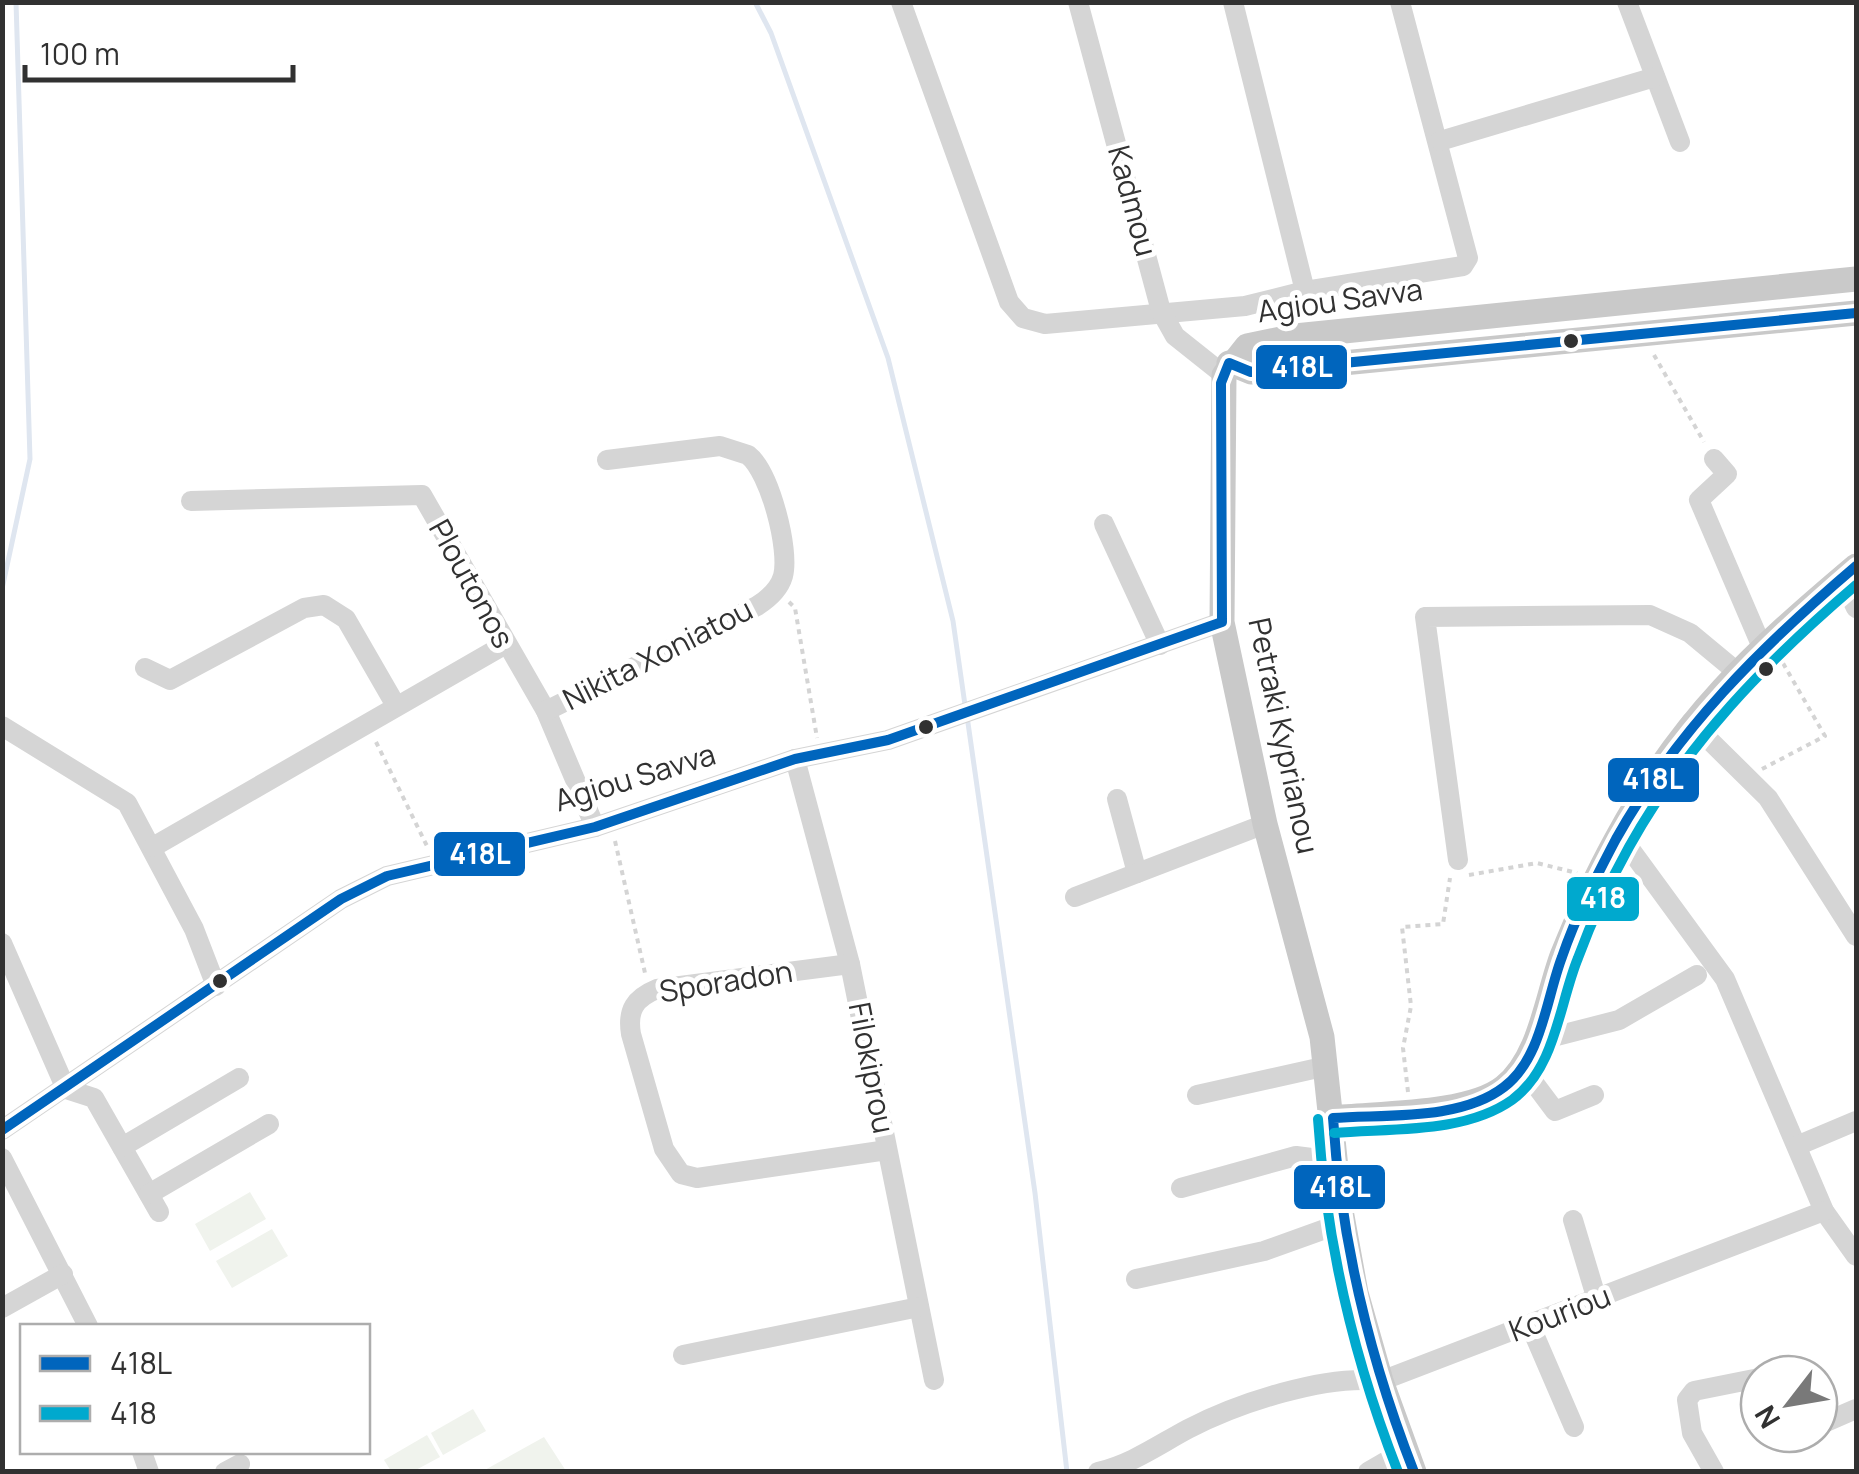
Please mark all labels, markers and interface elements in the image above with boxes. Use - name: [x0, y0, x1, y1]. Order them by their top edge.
- scale bar: [25, 20, 292, 82]
- text: 100 m: [40, 33, 120, 74]
- street label: Kadmou: [1099, 141, 1168, 261]
- street label: Agiou Savva: [1255, 268, 1425, 331]
- unlabelled marker: [1561, 331, 1581, 351]
- line badge: 418L: [1254, 343, 1349, 391]
- text: 418L: [1271, 347, 1333, 385]
- street label: Ploutonos: [420, 512, 524, 655]
- street label: Nikita Xoniatou: [555, 588, 759, 719]
- street label: Petraki Kyprianou: [1239, 614, 1329, 857]
- unlabelled marker: [1756, 659, 1776, 679]
- unlabelled marker: [916, 717, 936, 737]
- street label: Agiou Savva: [549, 733, 720, 820]
- line badge: 418L: [1606, 756, 1701, 804]
- text: 418L: [1622, 759, 1684, 797]
- line badge: 418L: [432, 830, 527, 878]
- text: 418L: [449, 834, 511, 872]
- line badge: 418: [1565, 875, 1641, 923]
- text: 418: [1580, 878, 1626, 916]
- street label: Sporadon: [656, 950, 795, 1011]
- unlabelled marker: [210, 971, 230, 991]
- street label: Filokiprou: [840, 999, 905, 1137]
- line badge: 418L: [1292, 1163, 1387, 1211]
- text: 418L: [1309, 1167, 1371, 1205]
- street label: Kouriou: [1503, 1275, 1616, 1351]
- legend: [20, 1324, 370, 1454]
- text: 418L: [110, 1342, 172, 1383]
- north arrow: [1739, 1354, 1839, 1454]
- text: 418: [110, 1392, 157, 1433]
- text: N: [1745, 1399, 1788, 1436]

